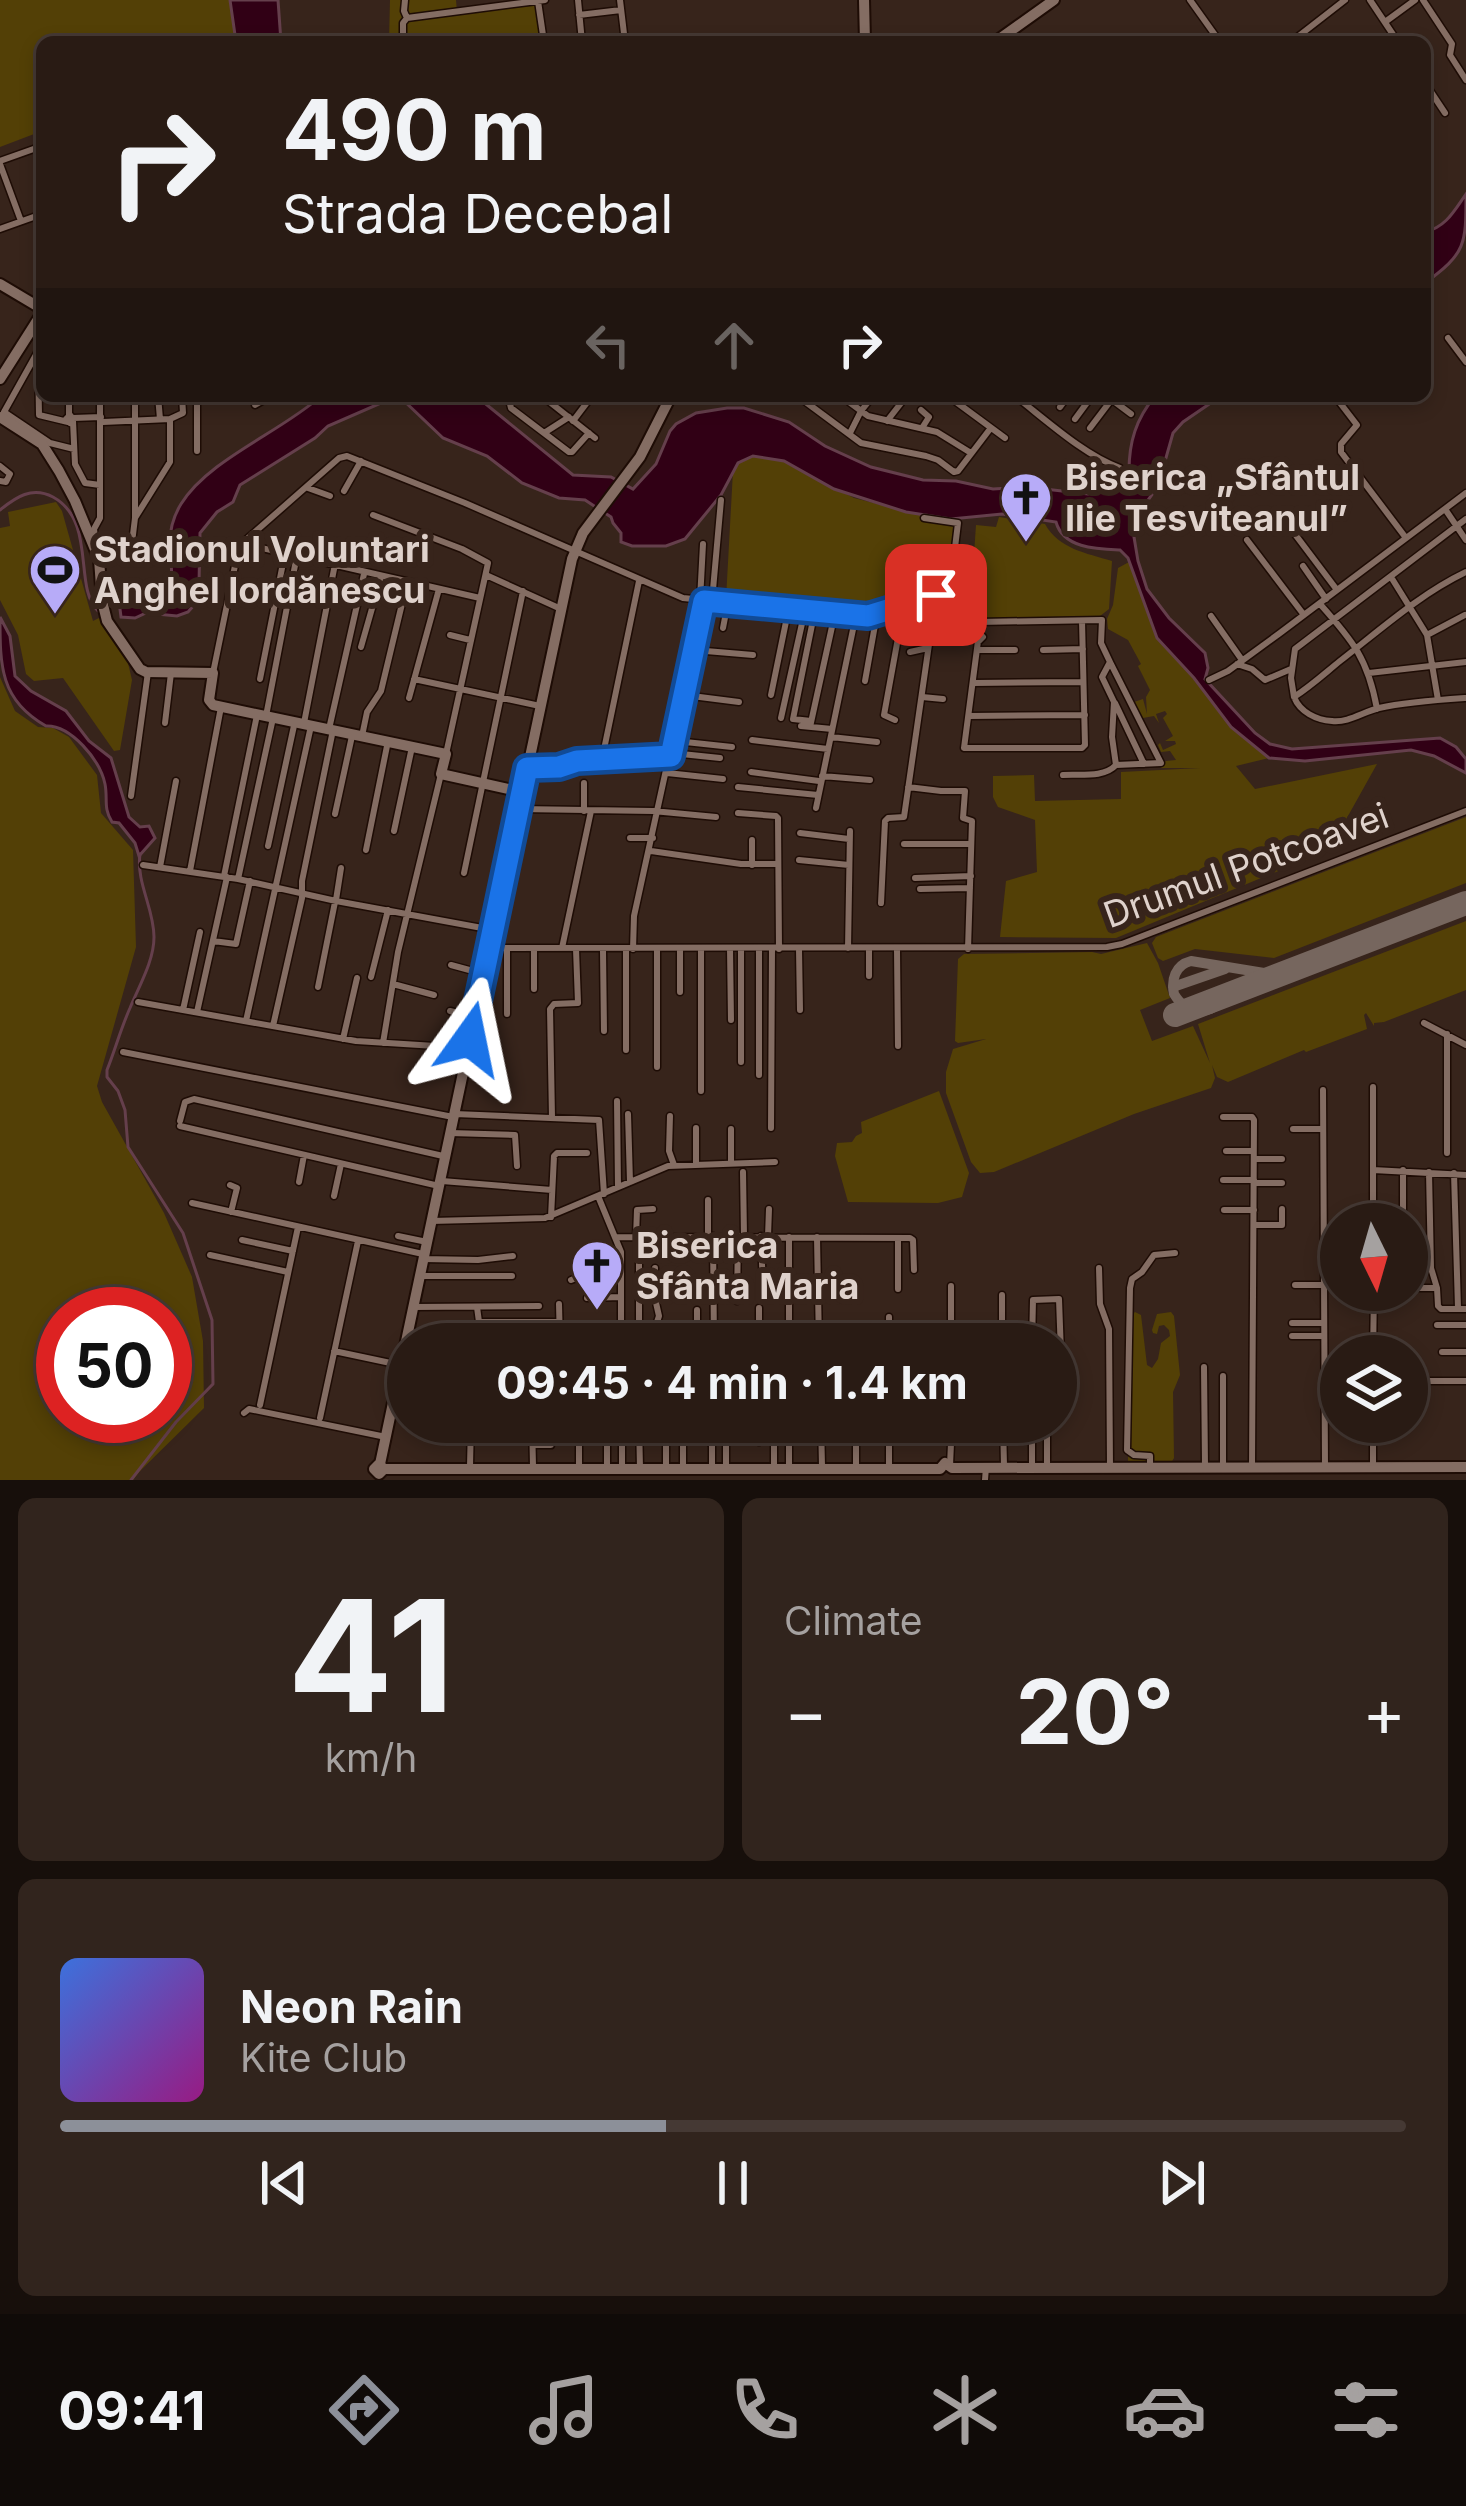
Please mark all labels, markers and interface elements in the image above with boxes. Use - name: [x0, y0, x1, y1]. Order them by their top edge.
- text: 490 m: [282, 79, 547, 180]
- icon: right: [84, 84, 240, 240]
- text: Strada Decebal: [282, 181, 673, 246]
- icon: left: [575, 312, 641, 378]
- icon: ahead: [701, 312, 767, 378]
- icon: right: [827, 312, 893, 378]
- place label: Biserica „Sfântul Ilie Tesviteanul”: [1065, 455, 1360, 540]
- church icon: Biserica „Sfântul Ilie Tesviteanul”: [998, 470, 1054, 544]
- place label: Stadionul Voluntari Anghel Iordănescu: [94, 527, 430, 612]
- sports icon: Stadionul Voluntari Anghel Iordănescu: [27, 542, 83, 616]
- pin: [885, 544, 987, 646]
- icon: arrive: [903, 562, 969, 628]
- street label: Drumul Potcoavei: [1098, 793, 1394, 937]
- position arrow: [407, 976, 533, 1102]
- north arrow: [1320, 1203, 1428, 1311]
- map controls: [1320, 1203, 1428, 1443]
- place label: Biserica Sfânta Maria: [636, 1223, 859, 1308]
- church icon: Biserica Sfânta Maria: [569, 1238, 625, 1312]
- speed limit sign: 50: [36, 1287, 192, 1443]
- button: layers: [1320, 1335, 1428, 1443]
- text: 09:45 · 4 min · 1.4 km: [496, 1355, 968, 1410]
- text: 41: [288, 1561, 454, 1750]
- text: Climate: [784, 1597, 923, 1644]
- text: 20°: [1016, 1657, 1174, 1766]
- text: −: [784, 1672, 828, 1752]
- text: +: [1362, 1672, 1406, 1752]
- text: km/h: [325, 1734, 417, 1781]
- text: Neon Rain: [240, 1979, 463, 2034]
- text: Kite Club: [240, 2034, 407, 2081]
- icon: previous: [251, 2150, 317, 2216]
- icon: pause: [700, 2150, 766, 2216]
- icon: next: [1149, 2150, 1215, 2216]
- icon: directions: [322, 2368, 406, 2452]
- icon: music: [522, 2368, 606, 2452]
- icon: phone: [723, 2368, 807, 2452]
- icon: climate: [923, 2368, 1007, 2452]
- icon: car: [1123, 2368, 1207, 2452]
- icon: filters: [1324, 2368, 1408, 2452]
- text: 09:41: [58, 2378, 205, 2443]

